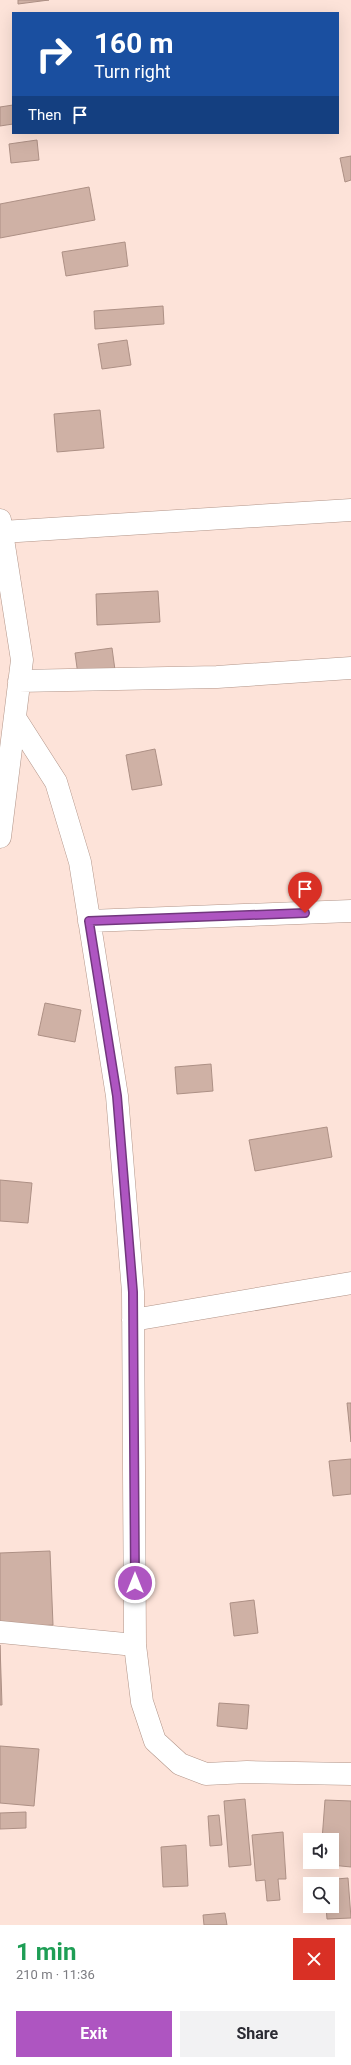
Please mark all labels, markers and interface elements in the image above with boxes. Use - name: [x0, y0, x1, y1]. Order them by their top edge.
- text: 160 m: [94, 27, 173, 60]
- icon: right: [28, 28, 80, 80]
- text: Turn right: [94, 61, 171, 82]
- icon: arrive: [69, 104, 91, 126]
- text: Then: [28, 106, 61, 124]
- pin: [288, 872, 322, 913]
- icon: arrive: [294, 878, 316, 900]
- position arrow: [114, 1562, 156, 1604]
- map controls: [303, 1833, 339, 1913]
- button: sound: [303, 1833, 339, 1869]
- button: search: [303, 1877, 339, 1913]
- text: 1 min: [16, 1938, 76, 1966]
- button: close: [293, 1938, 335, 1980]
- text: 210 m · 11:36: [16, 1967, 95, 1982]
- button: Exit: [16, 2011, 172, 2057]
- button: Share: [180, 2011, 335, 2057]

